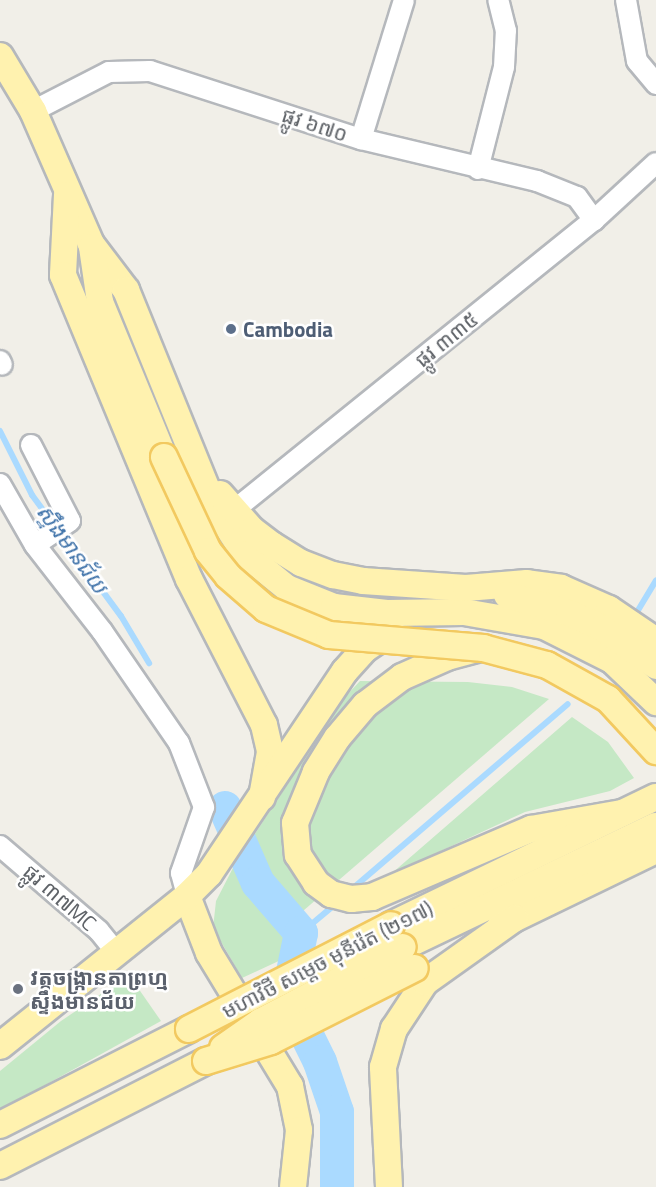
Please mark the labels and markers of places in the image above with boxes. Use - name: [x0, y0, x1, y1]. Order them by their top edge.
- place label: Cambodia: [243, 316, 333, 342]
- marker: Cambodia: [224, 322, 238, 336]
- place label: វត្តចង្ក្រានតាព្រហ្ម ស្ទឹងមានជ័យ: [30, 964, 168, 1014]
- marker: វត្តចង្ក្រានតាព្រហ្ម ស្ទឹងមានជ័យ: [11, 982, 25, 996]

